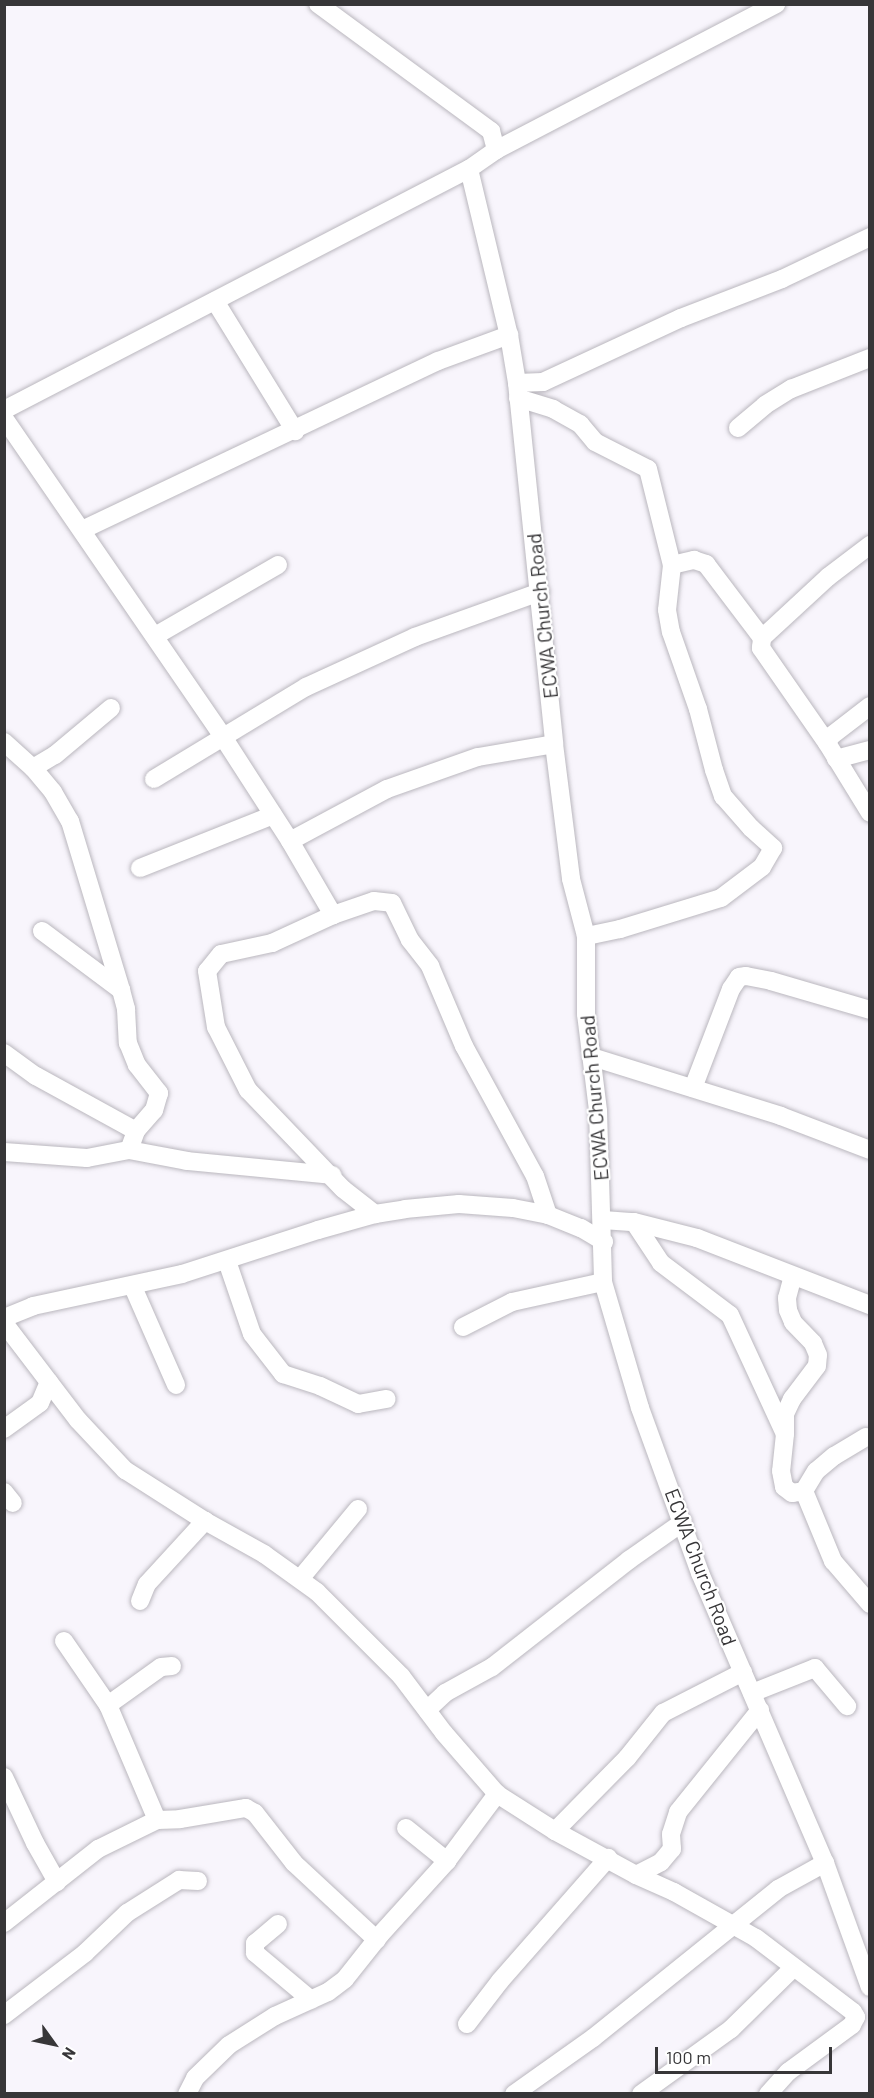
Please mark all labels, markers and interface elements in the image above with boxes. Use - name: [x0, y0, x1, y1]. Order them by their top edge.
- street label: ECWA Church Road: [521, 532, 563, 700]
- street label: ECWA Church Road: [575, 1014, 613, 1182]
- street label: ECWA Church Road: [660, 1485, 742, 1649]
- north arrow: [24, 2014, 84, 2074]
- scale bar: [658, 2035, 835, 2073]
- text: N: [59, 2044, 80, 2064]
- text: 100 m: [666, 2046, 711, 2068]

